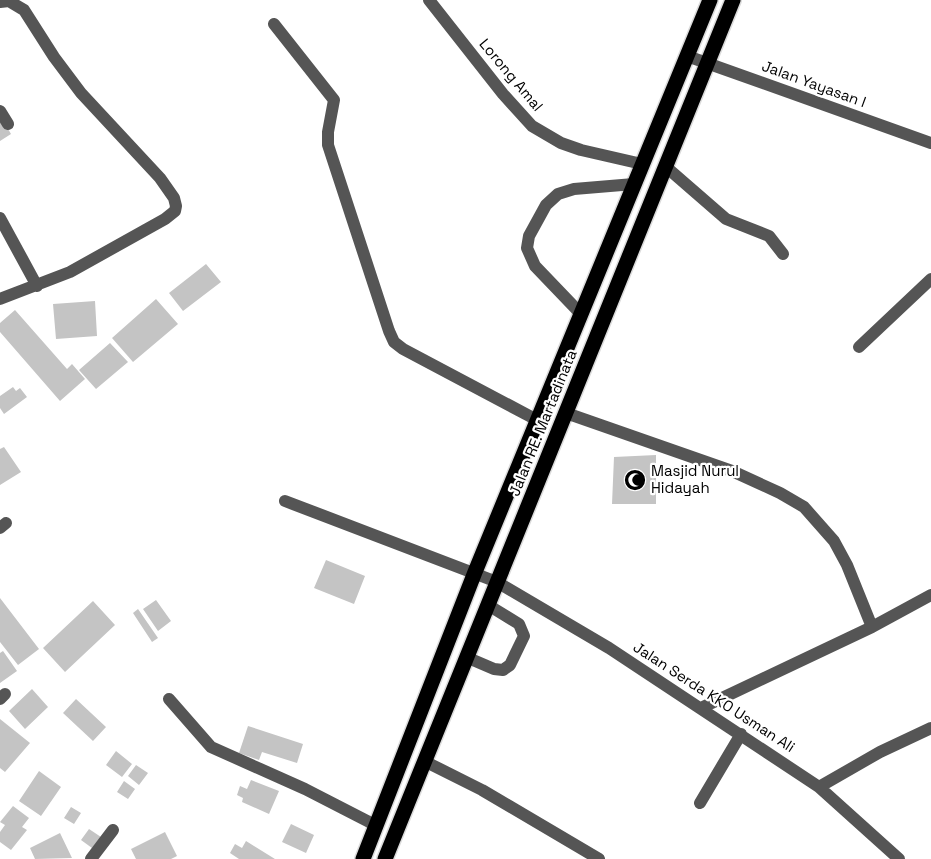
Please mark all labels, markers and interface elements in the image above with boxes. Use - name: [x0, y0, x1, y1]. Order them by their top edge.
- street label: Lorong Amal: [475, 34, 547, 115]
- street label: Jalan Yayasan I: [759, 56, 869, 111]
- street label: Jalan RE. Martadinata: [504, 346, 581, 499]
- place label: Masjid Nurul Hidayah: [651, 461, 739, 497]
- mosque icon: Masjid Nurul Hidayah: [623, 468, 647, 492]
- street label: Jalan Serda KKO Usman Ali: [630, 637, 799, 756]

